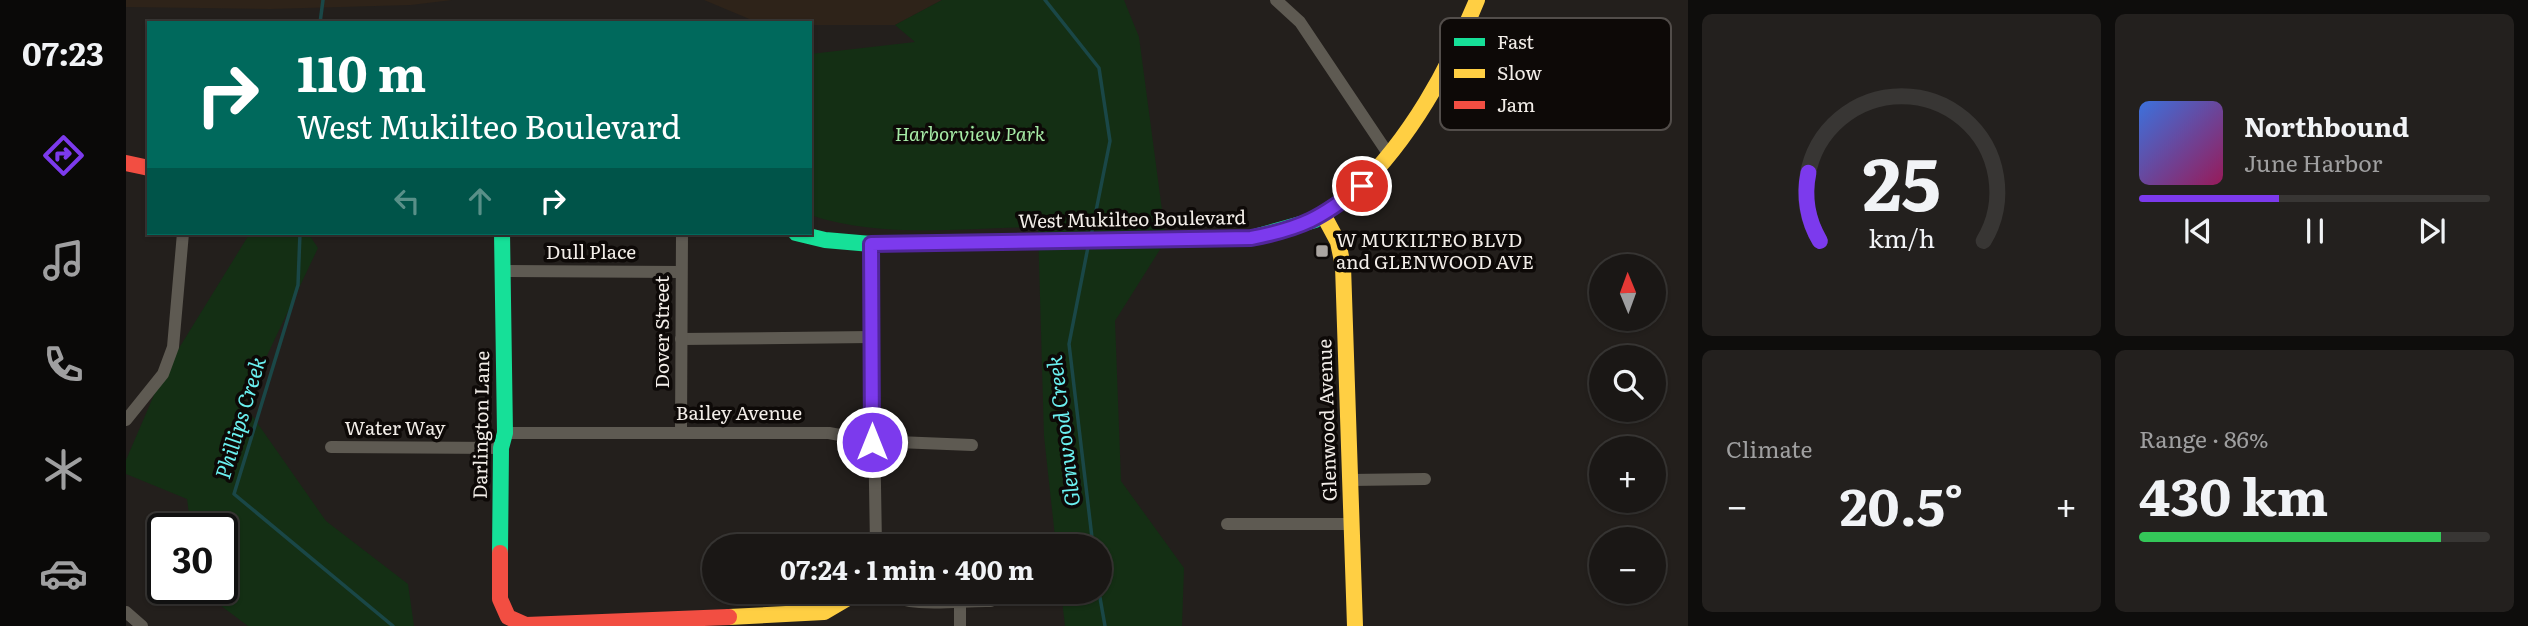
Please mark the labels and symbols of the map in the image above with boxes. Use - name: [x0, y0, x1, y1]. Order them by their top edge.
- legend: [1440, 18, 1671, 130]
- text: Fast: [1497, 27, 1534, 55]
- text: Slow: [1497, 58, 1542, 86]
- text: Jam: [1497, 90, 1535, 118]
- park label: Harborview Park: [895, 119, 1046, 147]
- pin: [1332, 156, 1392, 216]
- street label: West Mukilteo Boulevard: [1018, 202, 1247, 234]
- place label: W MUKILTEO BLVD and GLENWOOD AVE: [1336, 225, 1534, 275]
- street label: Dull Place: [546, 237, 636, 265]
- marker: W MUKILTEO BLVD and GLENWOOD AVE: [1314, 243, 1330, 259]
- north arrow: [1589, 254, 1666, 331]
- street label: Dover Street: [647, 275, 675, 388]
- street label: Glenwood Avenue: [1309, 338, 1343, 502]
- street label: Darlington Lane: [465, 350, 495, 499]
- water label: Phillips Creek: [205, 352, 272, 482]
- water label: Glenwood Creek: [1037, 354, 1086, 509]
- street label: Bailey Avenue: [676, 398, 802, 426]
- position arrow: [835, 405, 909, 479]
- street label: Water Way: [345, 413, 445, 441]
- speed limit sign: 30: [147, 513, 238, 604]

